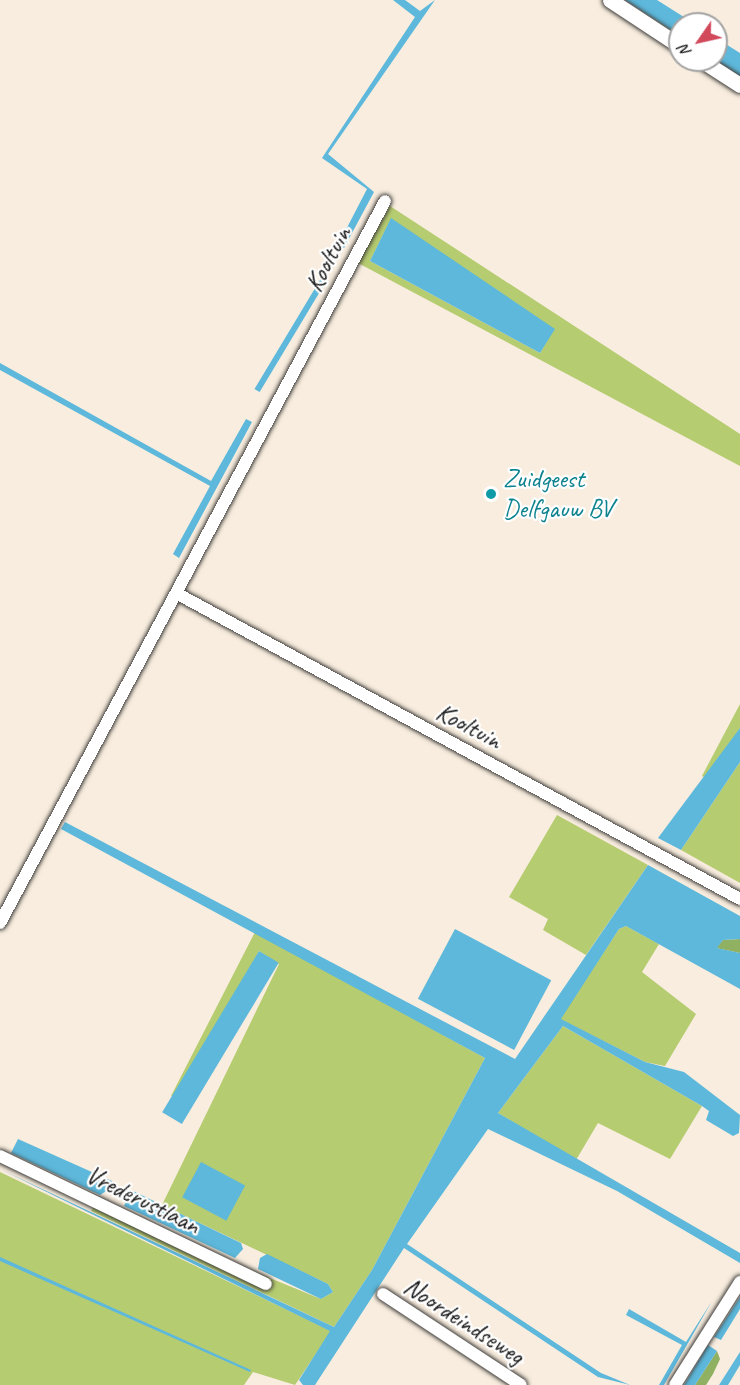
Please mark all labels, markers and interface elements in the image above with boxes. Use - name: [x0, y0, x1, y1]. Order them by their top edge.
- north arrow: [668, 12, 728, 72]
- text: N: [674, 41, 696, 61]
- street label: Kooltuin: [298, 221, 358, 297]
- place label: Zuidgeest Delfgauw BV: [503, 463, 613, 524]
- marker: Zuidgeest Delfgauw BV: [484, 487, 498, 501]
- street label: Kooltuin: [431, 696, 507, 756]
- street label: Vrederustlaan: [81, 1159, 205, 1241]
- street label: Noordeindseweg: [398, 1271, 530, 1371]

